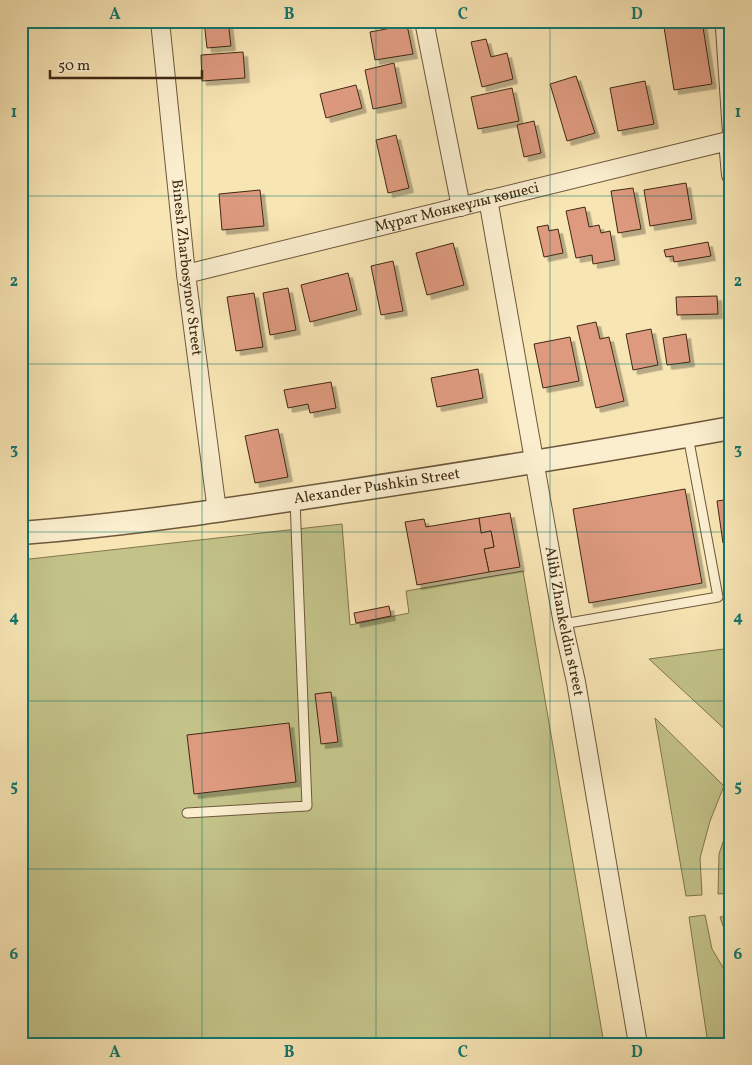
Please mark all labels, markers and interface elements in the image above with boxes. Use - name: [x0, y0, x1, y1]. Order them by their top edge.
- text: A: [109, 4, 121, 26]
- text: B: [284, 4, 295, 26]
- text: C: [458, 4, 468, 26]
- text: D: [631, 4, 643, 26]
- scale bar: [50, 48, 202, 80]
- text: 50 m: [58, 56, 90, 77]
- text: 1: [11, 102, 17, 124]
- text: 1: [735, 102, 741, 124]
- street label: Мұрат Монкеұлы көшесі: [373, 177, 541, 238]
- street label: Binesh Zharbosynov Street: [166, 178, 207, 357]
- text: 2: [10, 271, 18, 293]
- text: 2: [734, 271, 742, 293]
- text: 3: [10, 439, 18, 461]
- text: 3: [734, 439, 742, 461]
- street label: Alexander Pushkin Street: [292, 463, 462, 510]
- street label: Alibi Zhankeldin street: [539, 545, 589, 698]
- text: 4: [9, 607, 19, 629]
- text: 4: [733, 607, 743, 629]
- text: 5: [10, 776, 18, 798]
- text: 5: [734, 776, 742, 798]
- text: 6: [10, 944, 19, 966]
- text: 6: [734, 944, 743, 966]
- text: A: [109, 1042, 121, 1064]
- text: B: [284, 1042, 295, 1064]
- text: C: [458, 1042, 468, 1064]
- text: D: [631, 1042, 643, 1064]

